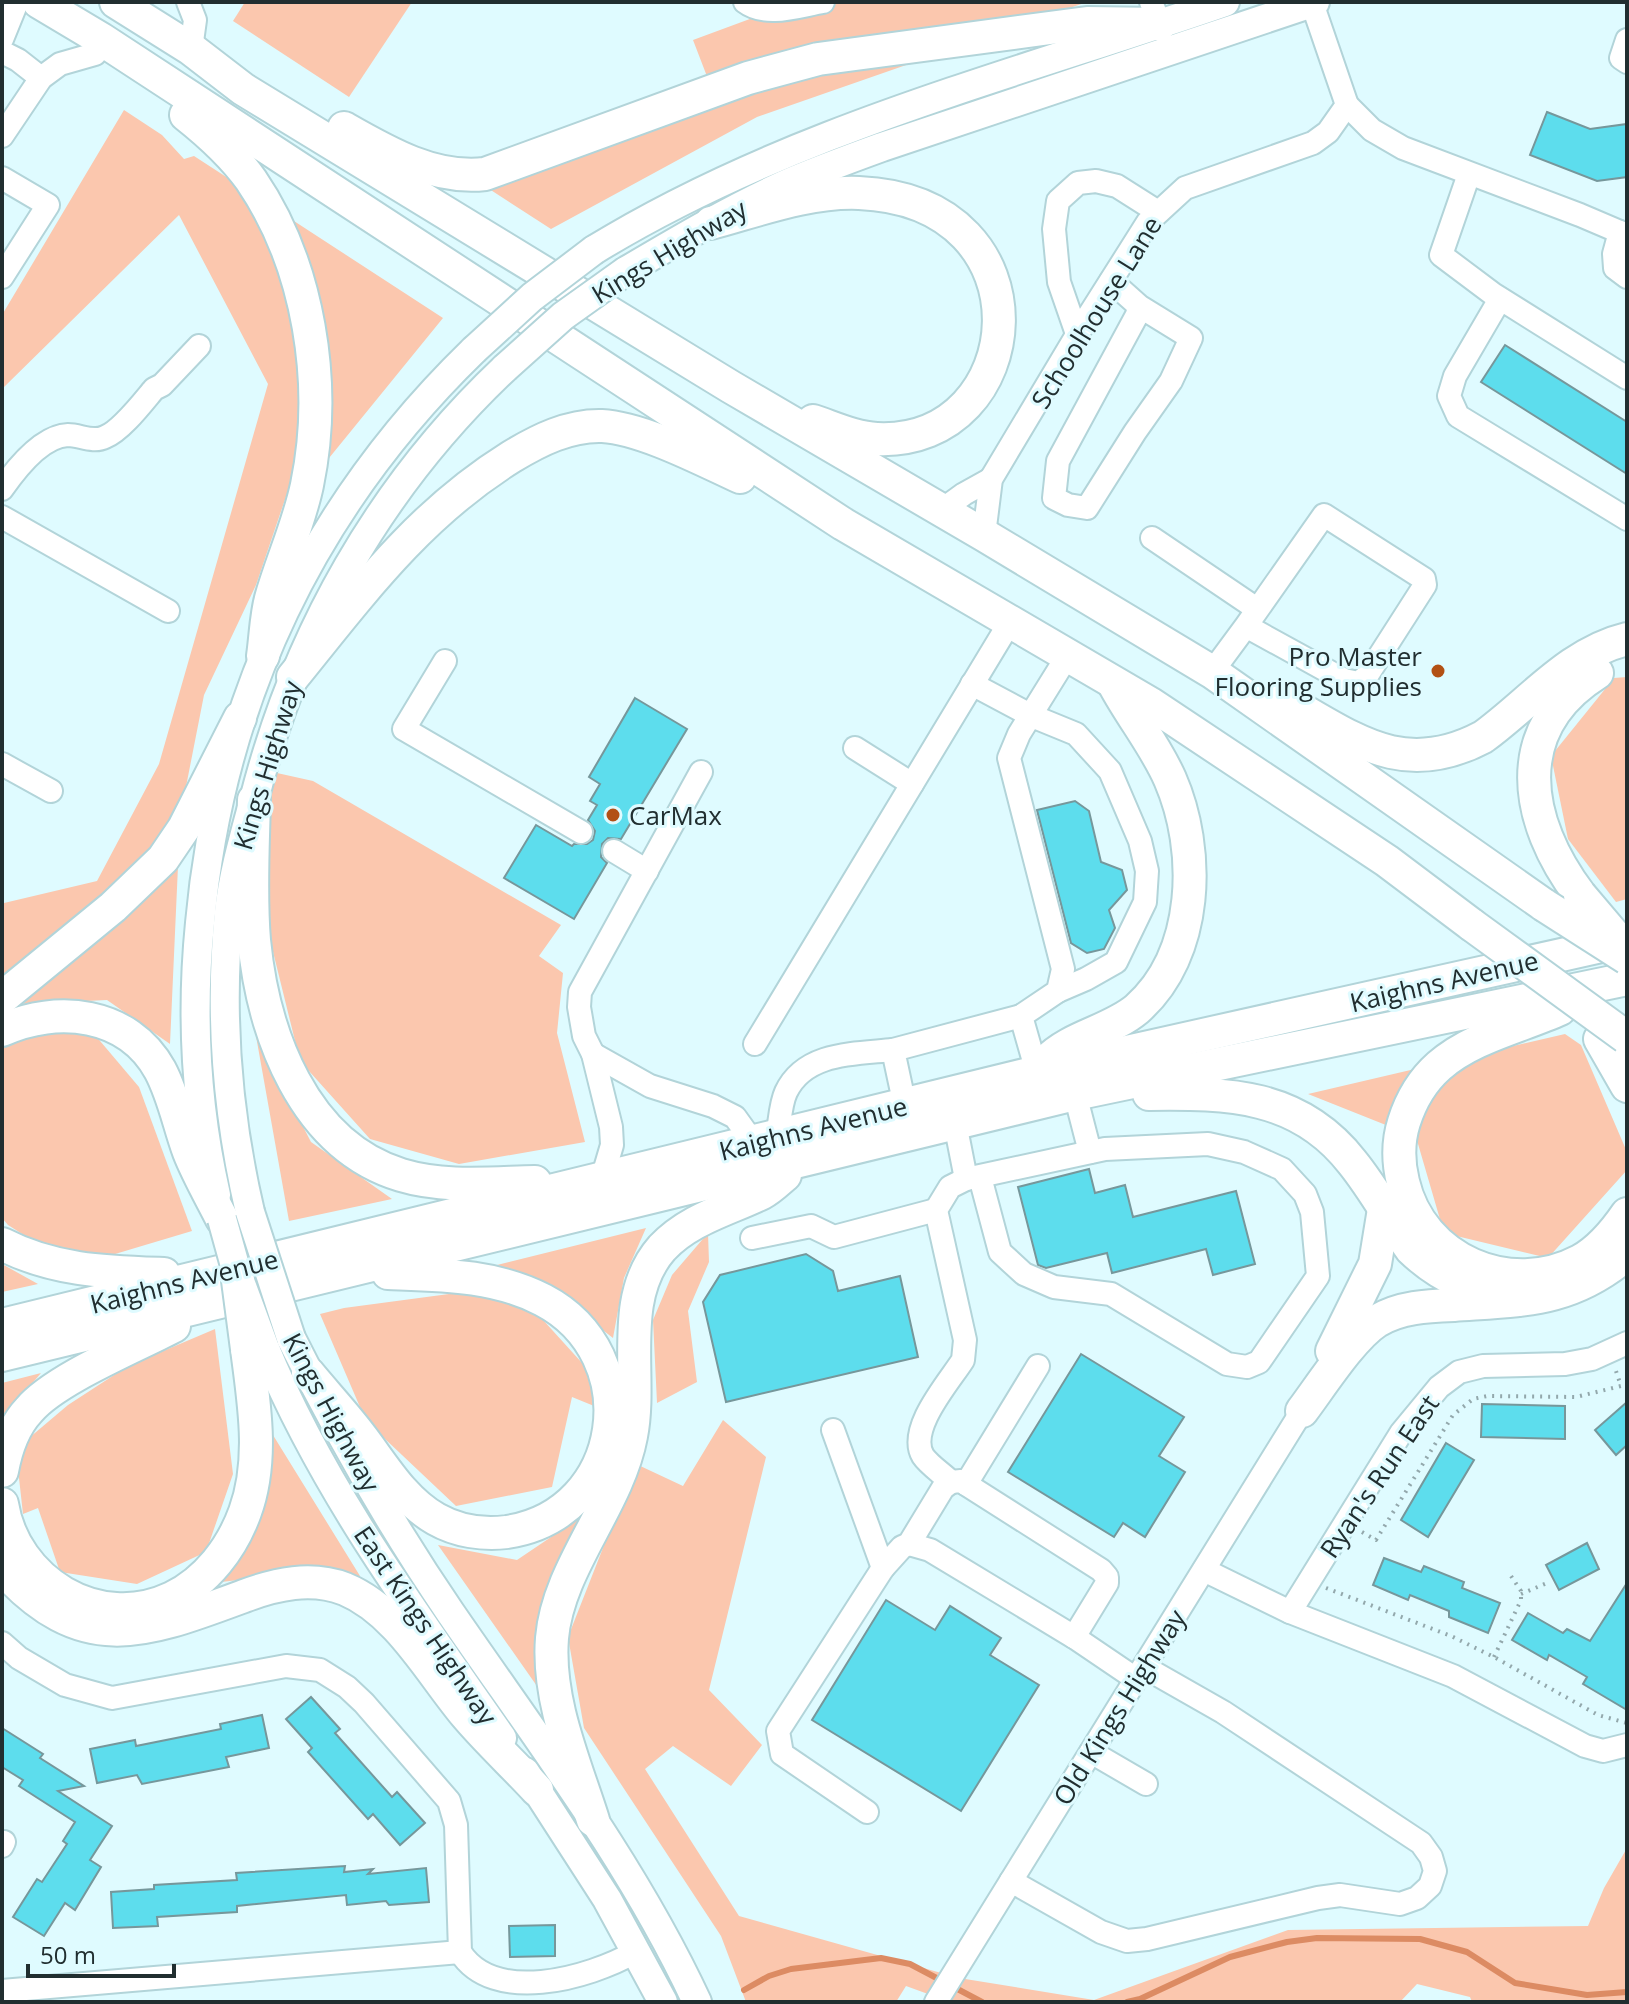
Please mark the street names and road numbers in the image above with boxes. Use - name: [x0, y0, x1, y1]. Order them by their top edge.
- street label: Kings Highway: [585, 190, 754, 312]
- street label: Schoolhouse Lane: [1022, 209, 1170, 415]
- street label: Kings Highway: [224, 675, 310, 854]
- street label: Kaighns Avenue: [1346, 942, 1542, 1020]
- street label: Kaighns Avenue: [715, 1087, 911, 1169]
- street label: Kaighns Avenue: [86, 1240, 282, 1322]
- street label: Kings Highway: [275, 1326, 389, 1499]
- street label: Ryan's Run East: [1311, 1387, 1447, 1565]
- street label: East Kings Highway: [346, 1519, 506, 1732]
- street label: Old Kings Highway: [1044, 1601, 1194, 1812]

